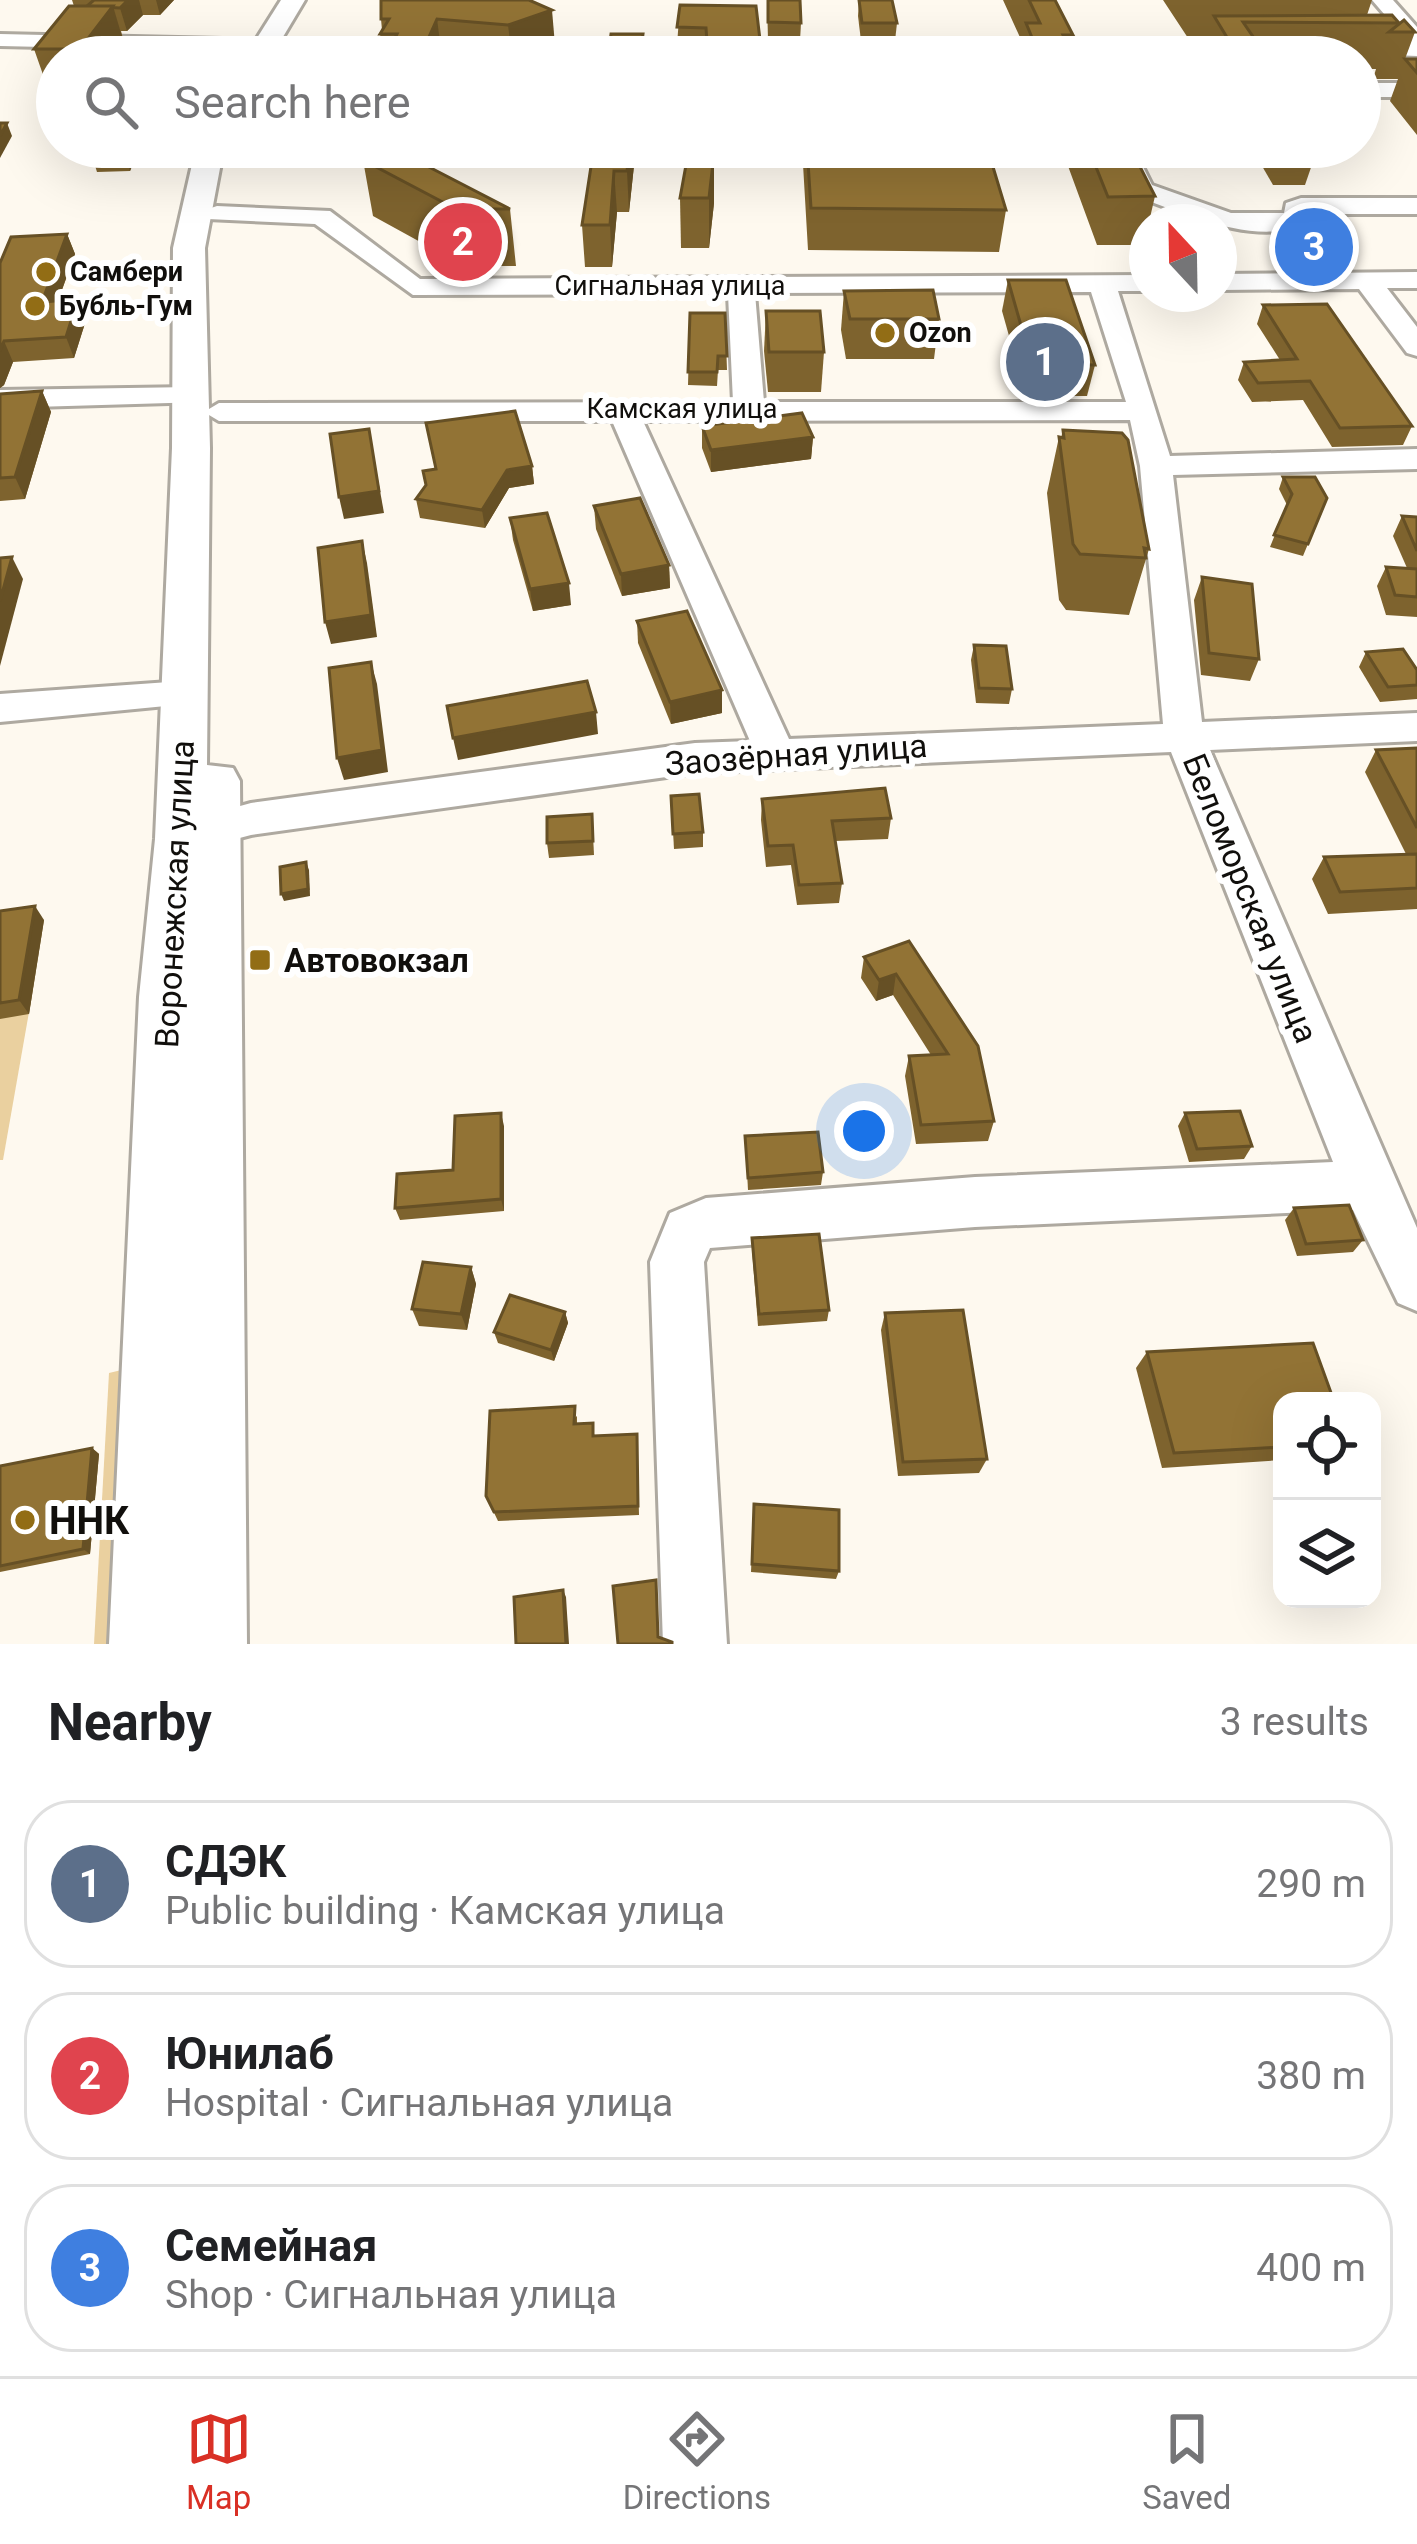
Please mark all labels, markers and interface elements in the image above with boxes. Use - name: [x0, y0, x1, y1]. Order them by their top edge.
- search box: [36, 36, 1381, 168]
- icon: search: [78, 69, 144, 135]
- text: Search here: [174, 76, 411, 129]
- pin: 2: [424, 197, 502, 287]
- pin: 3: [1275, 202, 1353, 292]
- north arrow: [1129, 204, 1237, 312]
- place label: Самбери: [70, 256, 183, 288]
- marker: Самбери: [33, 259, 59, 285]
- street label: Сигнальная улица: [555, 270, 785, 302]
- place label: Бубль-Гум: [59, 290, 193, 322]
- marker: Бубль-Гум: [22, 293, 48, 319]
- place label: Ozon: [909, 317, 972, 349]
- pin: 1: [1006, 317, 1084, 407]
- marker: Ozon: [872, 320, 898, 346]
- street label: Камская улица: [586, 393, 778, 425]
- street label: Заозёрная улица: [663, 726, 929, 783]
- street label: Воронежская улица: [147, 739, 202, 1049]
- street label: Беломорская улица: [1175, 748, 1326, 1048]
- place label: Автовокзал: [284, 941, 469, 980]
- marker: Автовокзал: [247, 947, 273, 973]
- your location: [834, 1101, 894, 1161]
- map controls: [1273, 1392, 1381, 1608]
- button: locate: [1273, 1392, 1381, 1500]
- place label: ННК: [49, 1498, 130, 1544]
- button: layers: [1273, 1500, 1381, 1608]
- marker: ННК: [12, 1507, 38, 1533]
- text: Nearby: [48, 1693, 212, 1752]
- text: 3 results: [1220, 1699, 1369, 1745]
- text: СДЭК: [165, 1835, 286, 1888]
- text: 1: [79, 1861, 101, 1907]
- text: 290 m: [1256, 1861, 1366, 1907]
- text: Public building · Камская улица: [165, 1888, 725, 1934]
- text: Юнилаб: [165, 2027, 334, 2080]
- text: 2: [79, 2053, 101, 2099]
- text: 380 m: [1256, 2053, 1366, 2099]
- text: Hospital · Сигнальная улица: [165, 2080, 673, 2126]
- text: Семейная: [165, 2219, 377, 2272]
- text: 3: [79, 2245, 101, 2291]
- text: 400 m: [1256, 2245, 1366, 2291]
- text: Shop · Сигнальная улица: [165, 2272, 617, 2318]
- tab: Map: [186, 2406, 252, 2517]
- tab: Directions: [623, 2406, 771, 2517]
- tab: Saved: [1142, 2406, 1231, 2517]

